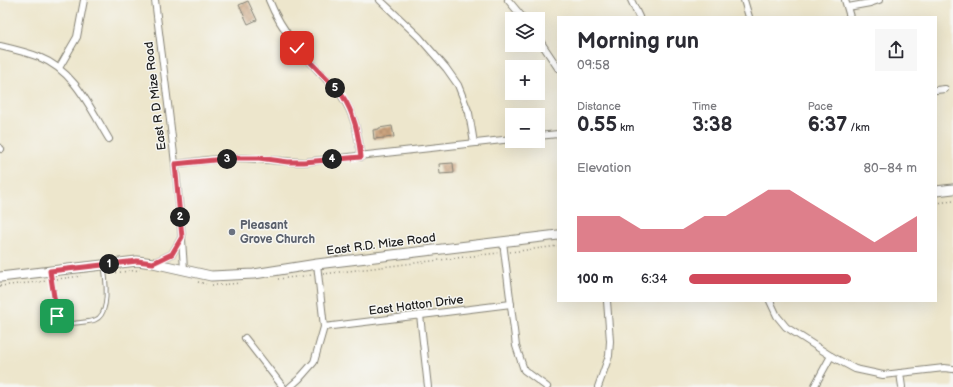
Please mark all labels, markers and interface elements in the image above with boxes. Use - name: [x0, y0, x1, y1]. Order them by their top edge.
- map controls: [505, 12, 545, 148]
- button: layers: [505, 12, 545, 52]
- text: Morning run: [577, 28, 699, 55]
- button: share: [875, 29, 917, 71]
- pin: [280, 31, 314, 65]
- icon: check: [286, 37, 308, 59]
- street label: East R D Mize Road: [141, 41, 170, 151]
- text: 09:58: [577, 57, 610, 73]
- button: +: [505, 60, 545, 100]
- pin: 5: [325, 78, 345, 98]
- text: 5: [332, 81, 338, 94]
- text: Distance: [577, 100, 621, 113]
- text: Time: [692, 100, 717, 113]
- text: Pace: [808, 100, 833, 113]
- button: −: [505, 108, 545, 148]
- text: 0.55: [577, 113, 617, 137]
- text: 3:38: [692, 113, 733, 137]
- text: 6:37: [808, 113, 847, 137]
- text: km: [617, 121, 634, 134]
- text: /km: [847, 121, 870, 134]
- pin: 3: [217, 149, 237, 169]
- pin: 4: [322, 149, 342, 169]
- text: 3: [224, 152, 230, 165]
- text: 4: [329, 152, 335, 165]
- text: Elevation: [577, 160, 631, 176]
- text: 80–84 m: [863, 160, 917, 176]
- pin: 2: [170, 207, 190, 227]
- text: 2: [177, 210, 183, 223]
- place label: Pleasant Grove Church: [240, 218, 315, 247]
- marker: Pleasant Grove Church: [227, 227, 237, 237]
- street label: East R.D. Mize Road: [325, 230, 437, 259]
- pin: 1: [99, 254, 119, 274]
- text: 1: [107, 257, 111, 270]
- text: 100 m: [577, 271, 613, 287]
- text: 6:34: [641, 271, 668, 287]
- street label: East Hatton Drive: [368, 292, 464, 319]
- pin: [40, 299, 74, 333]
- icon: arrive: [46, 305, 68, 327]

